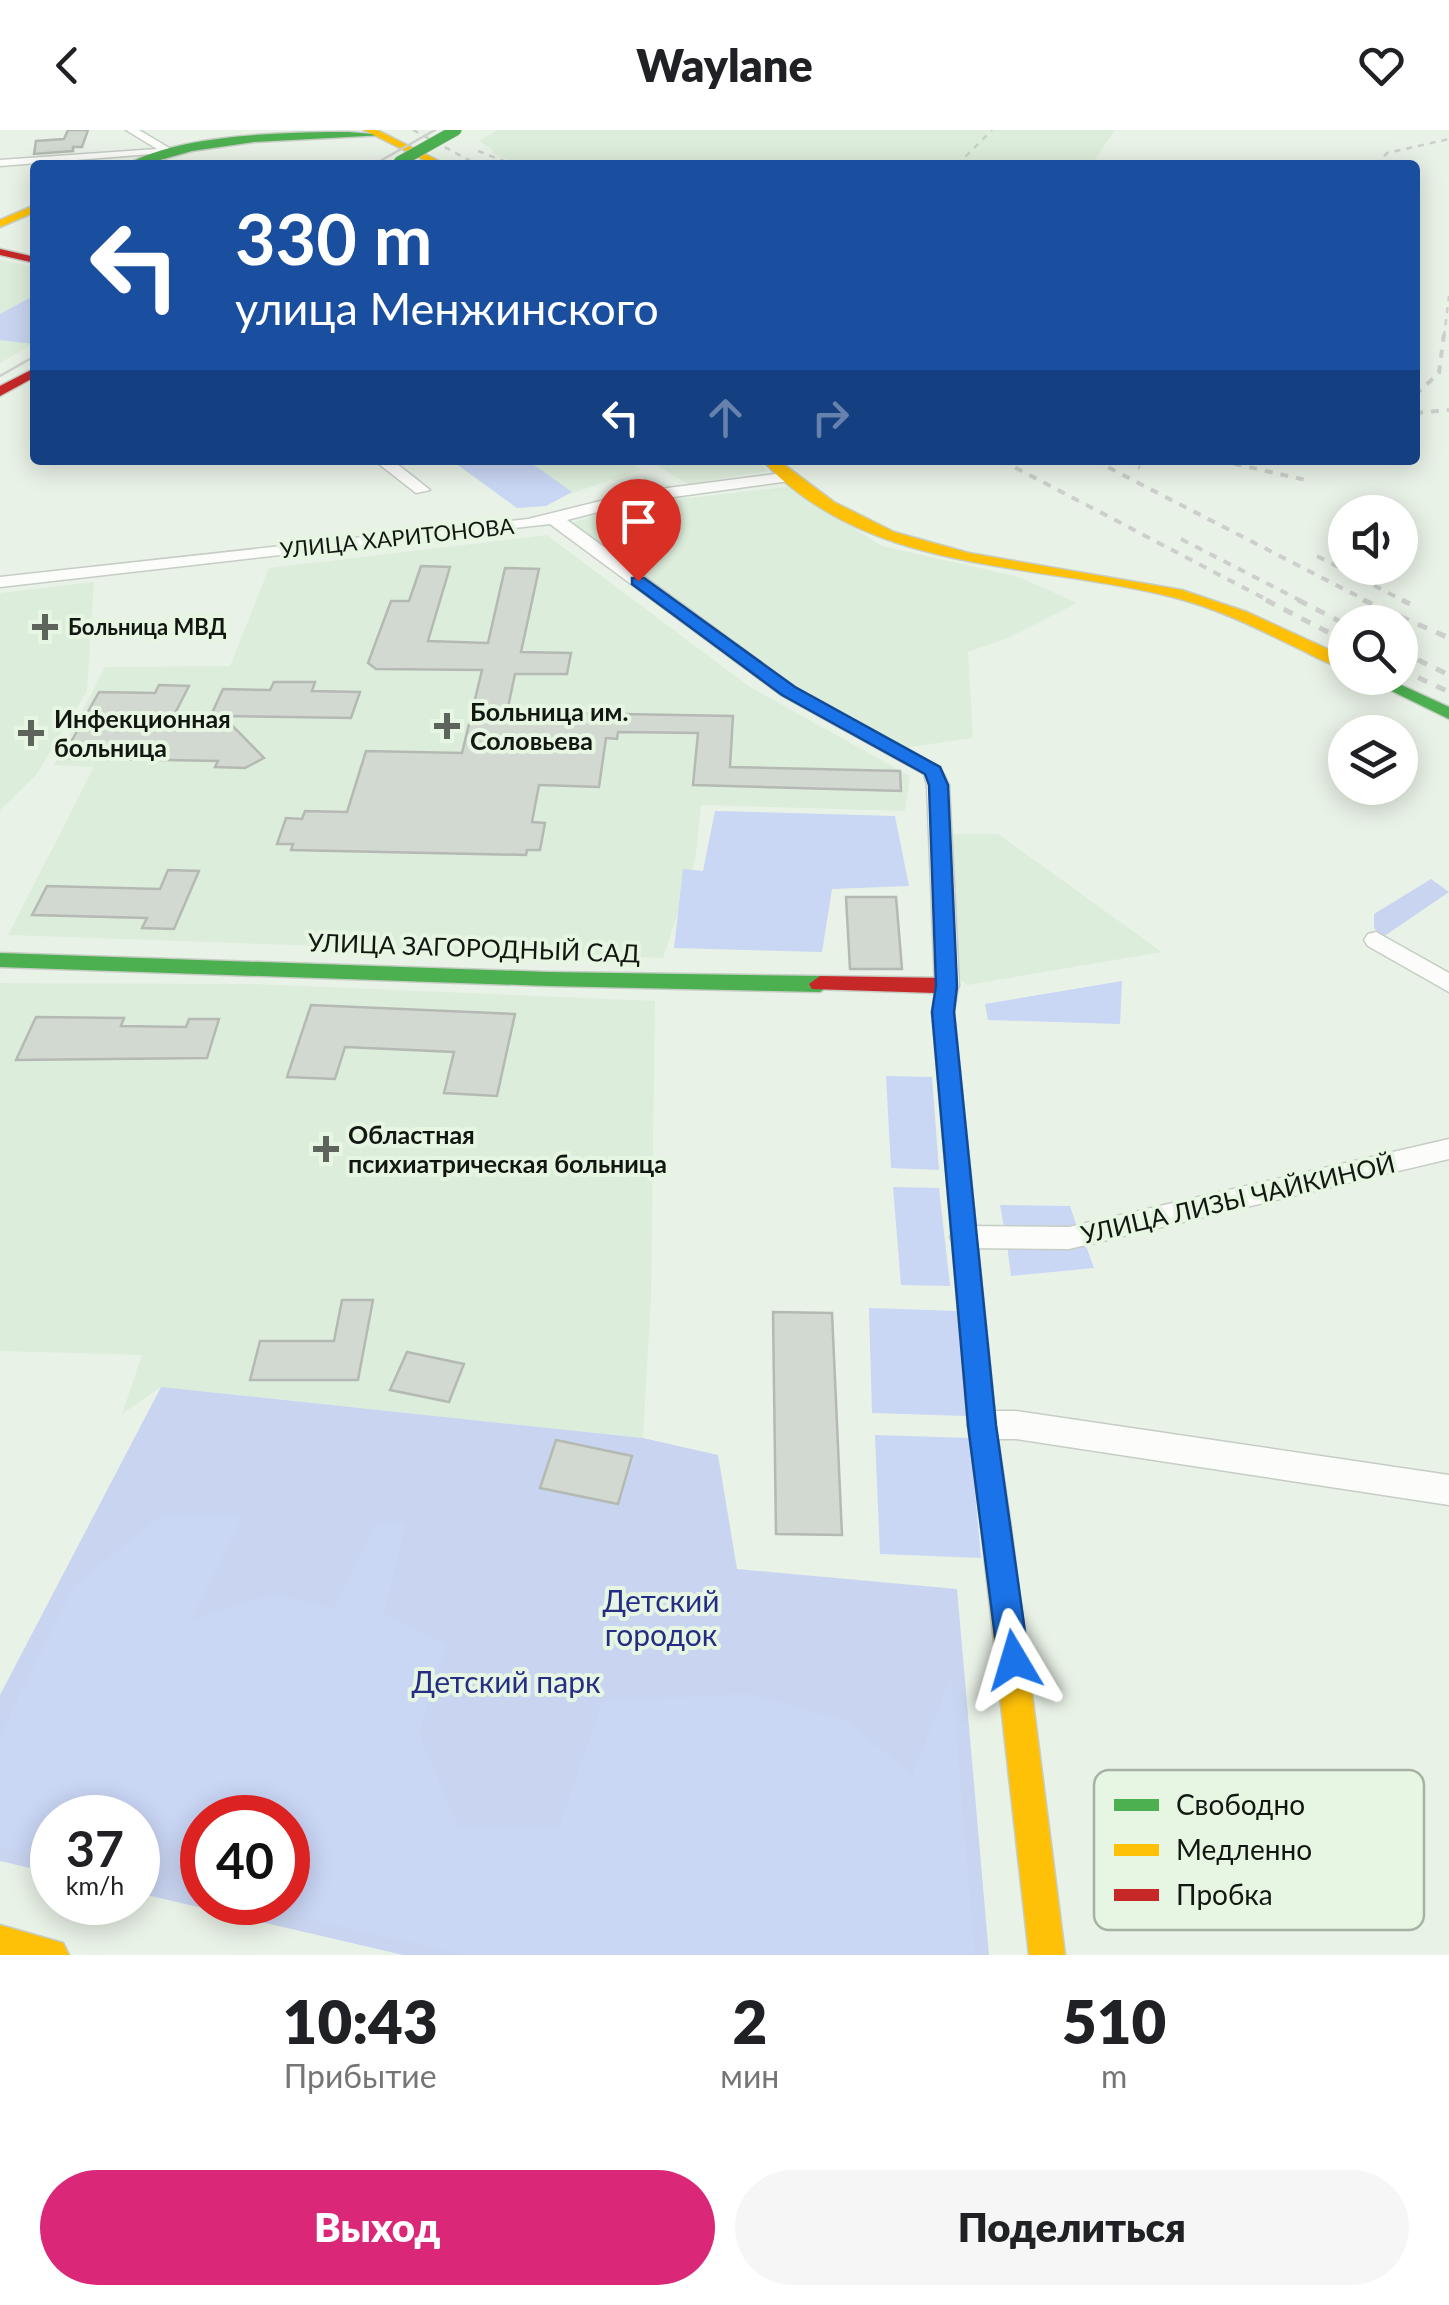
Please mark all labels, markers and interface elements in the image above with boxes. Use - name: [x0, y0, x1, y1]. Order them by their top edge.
- icon: back: [40, 38, 95, 93]
- text: Waylane: [636, 38, 813, 92]
- icon: heart: [1354, 38, 1409, 93]
- text: 330 m: [235, 196, 432, 280]
- icon: left: [70, 200, 200, 330]
- text: улица Менжинского: [235, 281, 659, 335]
- icon: left: [593, 390, 648, 445]
- icon: ahead: [698, 390, 753, 445]
- icon: right: [803, 390, 858, 445]
- pin: [596, 479, 681, 582]
- icon: arrive: [611, 494, 666, 549]
- map controls: [1328, 495, 1418, 805]
- button: sound: [1328, 495, 1418, 585]
- street label: УЛИЦА ХАРИТОНОВА: [279, 512, 515, 563]
- button: search: [1328, 605, 1418, 695]
- place label: Больница МВД: [68, 613, 227, 640]
- marker: Больница МВД: [32, 614, 58, 640]
- place label: Больница им. Соловьева: [470, 696, 628, 755]
- place label: Инфекционная больница: [54, 703, 231, 762]
- marker: Больница им. Соловьева: [434, 713, 460, 739]
- button: layers: [1328, 715, 1418, 805]
- marker: Инфекционная больница: [18, 720, 44, 746]
- street label: УЛИЦА ЗАГОРОДНЫЙ САД: [307, 926, 641, 968]
- place label: Областная психиатрическая больница: [348, 1119, 667, 1178]
- marker: Областная психиатрическая больница: [313, 1136, 339, 1162]
- street label: УЛИЦА ЛИЗЫ ЧАЙКИНОЙ: [1078, 1147, 1398, 1249]
- park label: Детский городок: [602, 1582, 720, 1652]
- position arrow: [962, 1608, 1066, 1712]
- park label: Детский парк: [411, 1663, 601, 1699]
- legend: [1094, 1770, 1424, 1930]
- text: Свободно: [1176, 1787, 1305, 1821]
- speed limit sign: 40: [180, 1795, 310, 1925]
- text: 37: [66, 1818, 124, 1878]
- text: Медленно: [1176, 1832, 1312, 1866]
- text: km/h: [66, 1870, 124, 1900]
- text: Пробка: [1176, 1877, 1273, 1911]
- text: 10:43: [283, 1985, 438, 2057]
- text: 2: [732, 1985, 767, 2057]
- text: 510: [1062, 1985, 1166, 2057]
- text: Прибытие: [284, 2056, 437, 2095]
- text: мин: [720, 2056, 779, 2095]
- text: m: [1101, 2056, 1127, 2095]
- button: Выход: [40, 2170, 715, 2285]
- button: Поделиться: [735, 2170, 1409, 2285]

